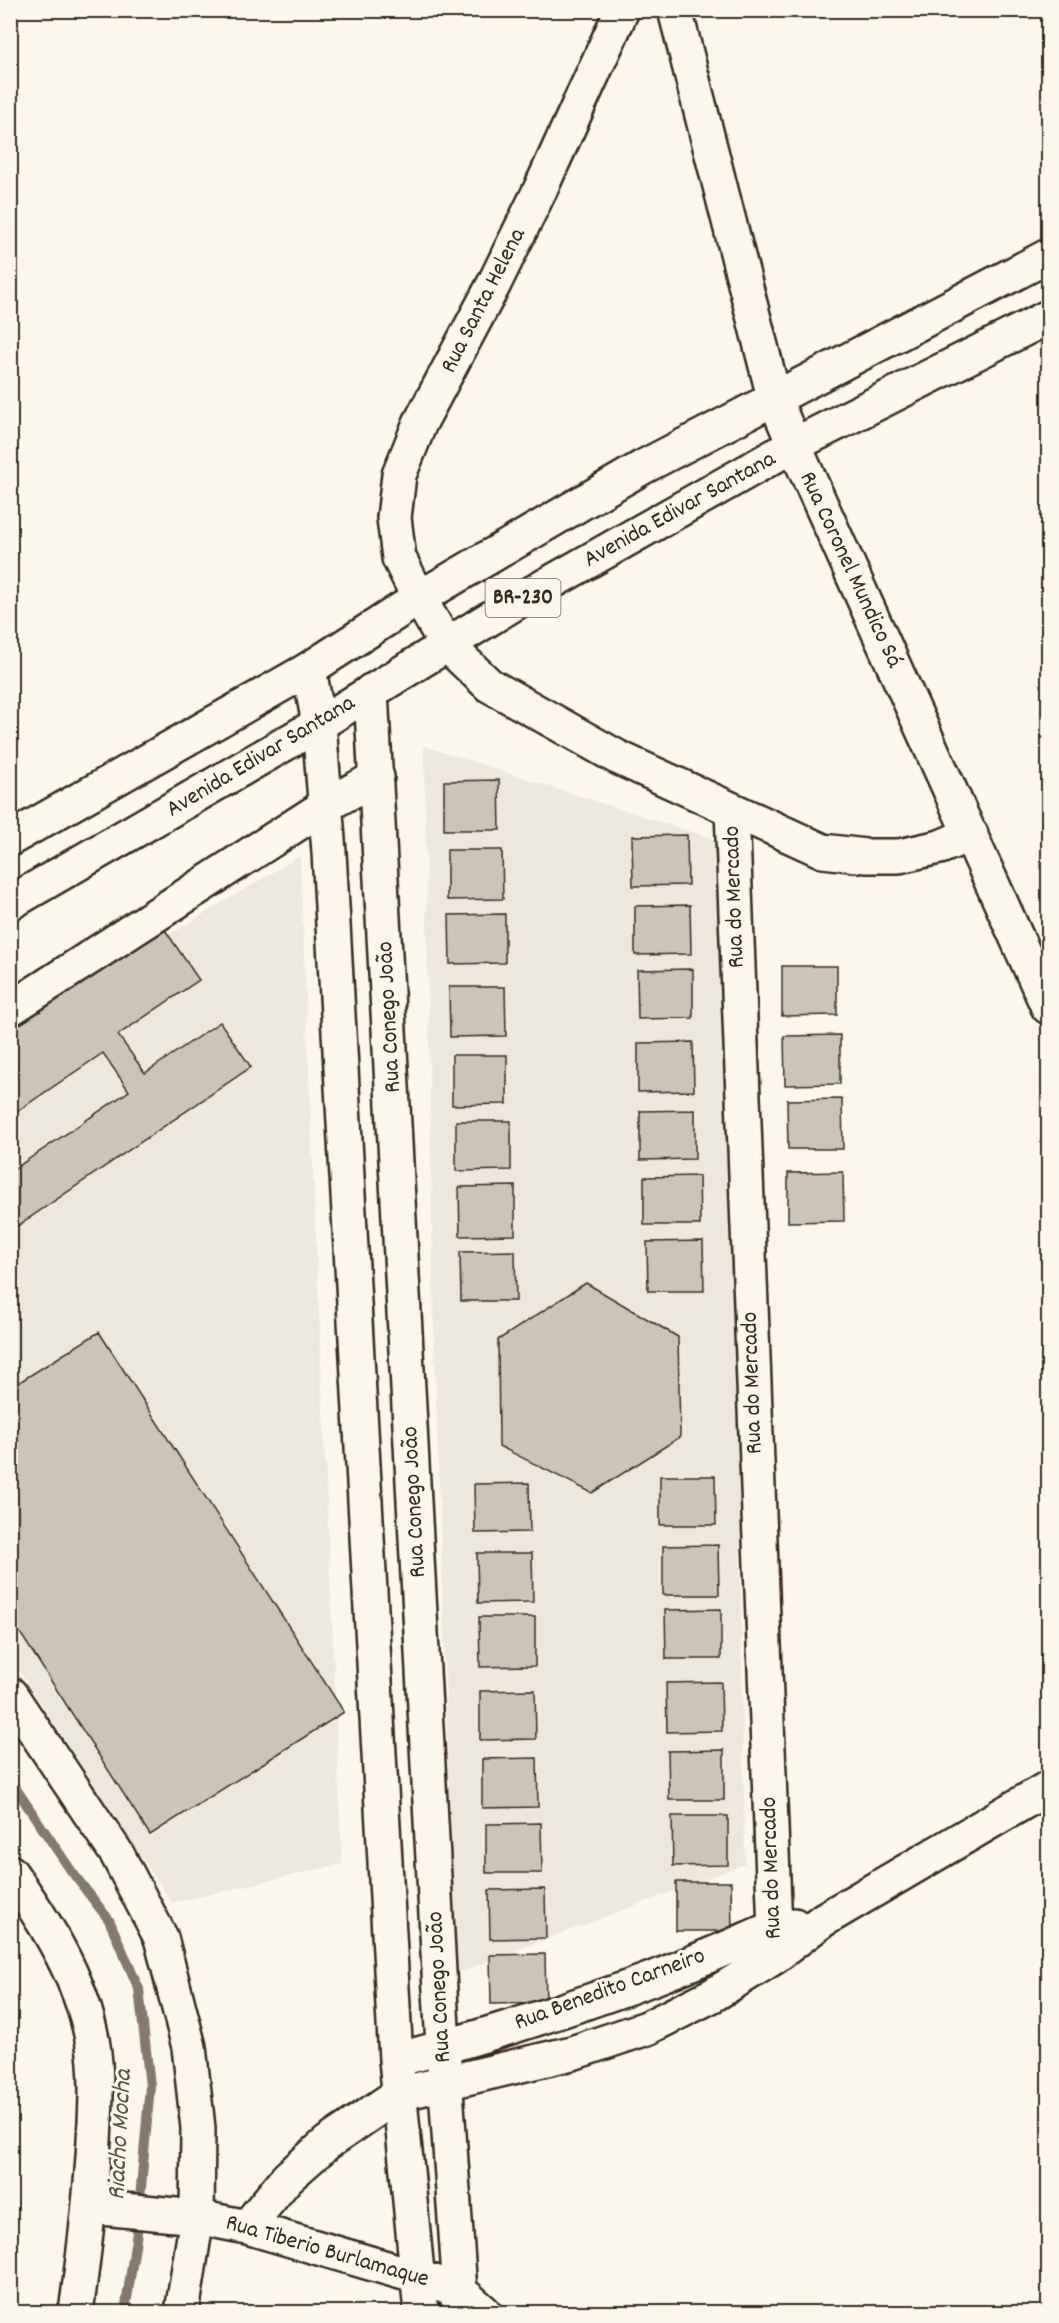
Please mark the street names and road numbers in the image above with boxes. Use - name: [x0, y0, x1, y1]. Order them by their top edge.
- street label: Rua Santa Helena: [433, 222, 536, 379]
- street label: Avenida Edivar Santana: [578, 443, 783, 577]
- street label: Rua Coronel Mundico Sá: [790, 466, 910, 674]
- road number: BR-230: [486, 579, 560, 617]
- street label: Avenida Edivar Santana: [160, 687, 362, 827]
- street label: Rua do Mercado: [716, 825, 754, 969]
- street label: Rua Conego João: [369, 940, 411, 1094]
- street label: Rua do Mercado: [734, 1311, 772, 1455]
- street label: Rua Conego João: [394, 1425, 436, 1579]
- street label: Rua do Mercado: [753, 1796, 791, 1940]
- street label: Rua Conego João: [419, 1910, 461, 2064]
- street label: Rua Benedito Carneiro: [510, 1940, 710, 2040]
- street label: Rua Tiberio Burlamaque: [221, 2207, 433, 2297]

